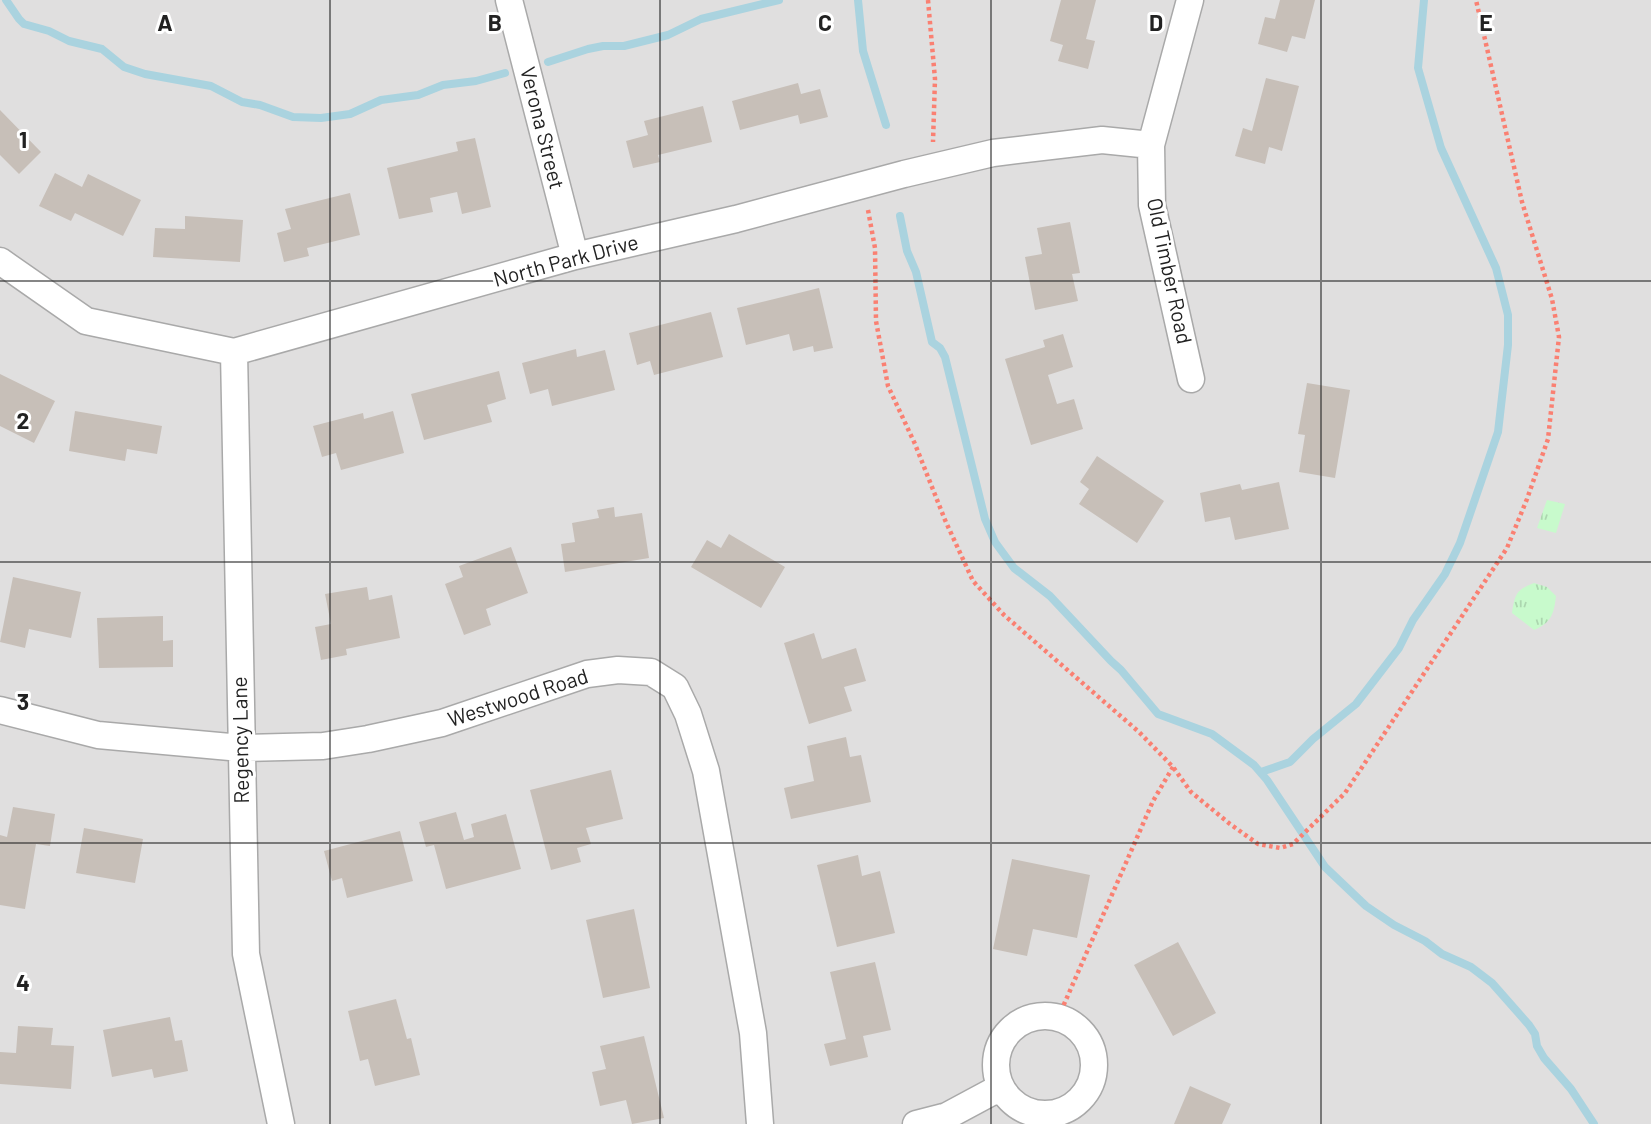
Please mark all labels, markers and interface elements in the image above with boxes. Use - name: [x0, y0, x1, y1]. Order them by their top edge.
- text: A: [157, 8, 173, 36]
- text: B: [488, 8, 502, 36]
- text: C: [818, 8, 832, 36]
- text: D: [1149, 8, 1163, 36]
- text: E: [1479, 8, 1493, 36]
- street label: Verona Street: [516, 64, 571, 191]
- text: 1: [19, 125, 27, 153]
- street label: Old Timber Road: [1143, 195, 1198, 346]
- street label: North Park Drive: [490, 228, 641, 291]
- text: 2: [17, 406, 29, 434]
- street label: Westwood Road: [444, 662, 591, 731]
- street label: Regency Lane: [226, 676, 253, 804]
- text: 3: [17, 687, 29, 715]
- text: 4: [16, 968, 30, 996]

